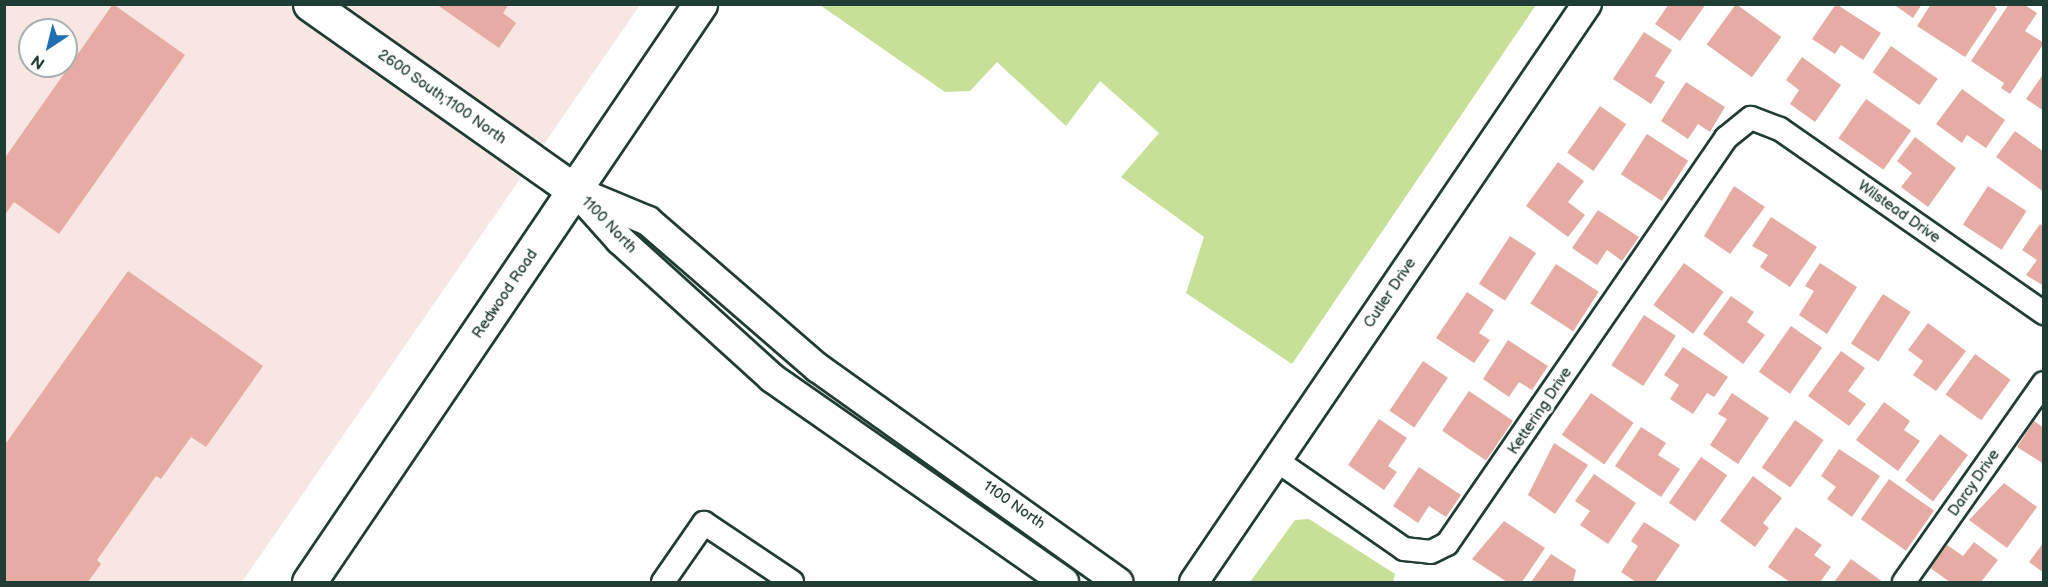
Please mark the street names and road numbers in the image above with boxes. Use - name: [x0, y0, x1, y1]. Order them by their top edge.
- street label: 2600 South;1100 North: [374, 46, 510, 148]
- street label: Wilstead Drive: [1854, 177, 1944, 247]
- street label: 1100 North: [578, 193, 640, 257]
- street label: Redwood Road: [469, 246, 541, 342]
- street label: Cutler Drive: [1360, 255, 1420, 331]
- street label: Kettering Drive: [1504, 364, 1576, 458]
- street label: Darcy Drive: [1944, 446, 2004, 520]
- street label: 1100 North: [980, 477, 1048, 533]

